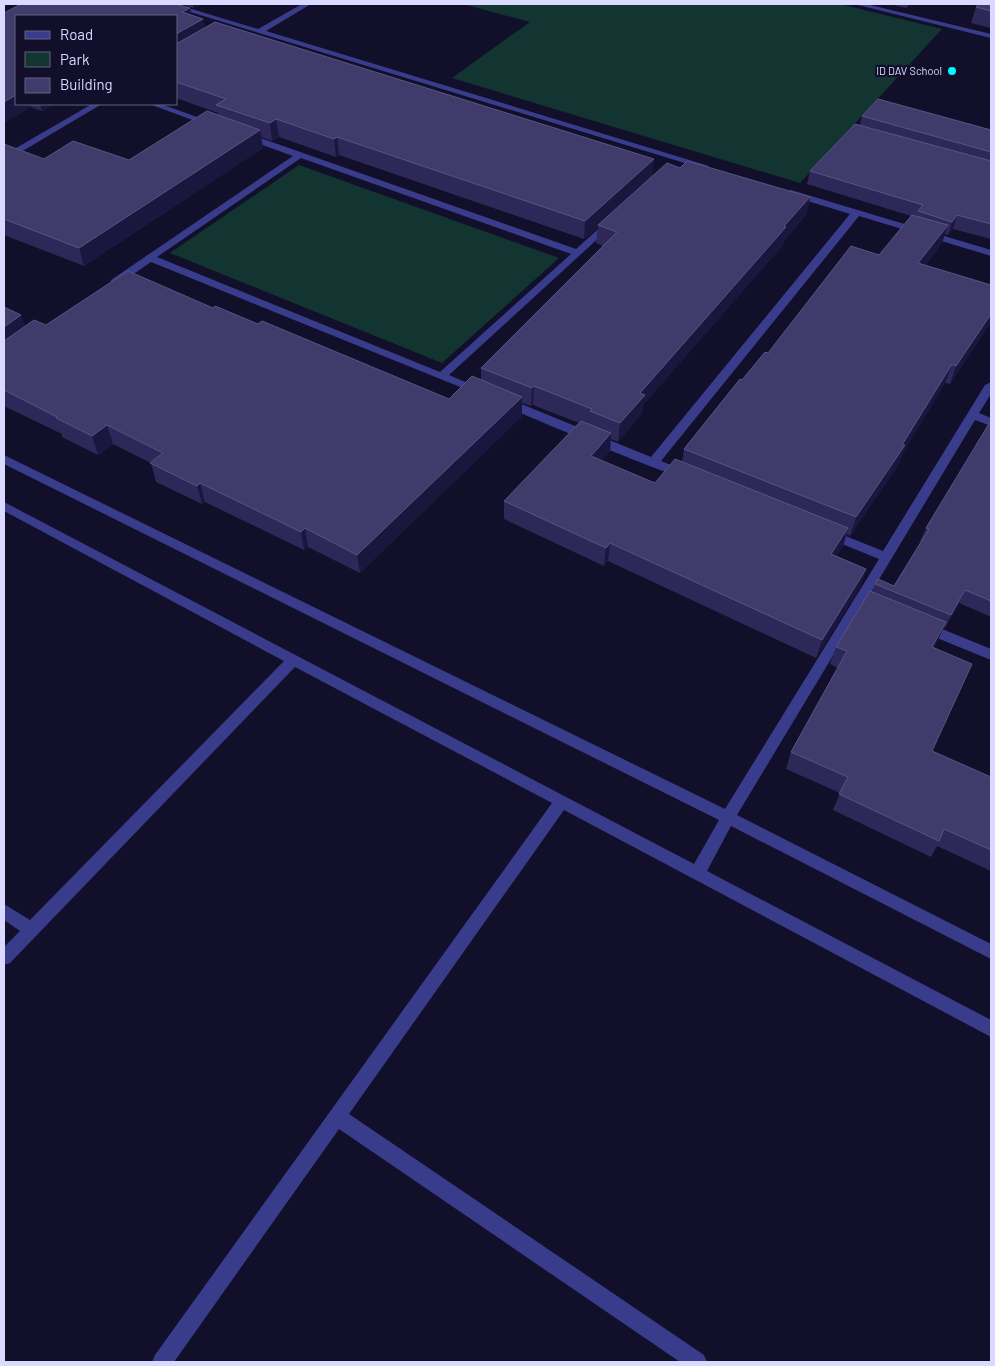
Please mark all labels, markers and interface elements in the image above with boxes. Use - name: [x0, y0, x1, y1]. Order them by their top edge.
- legend: [15, 15, 178, 105]
- text: Road: [60, 25, 93, 43]
- text: Park: [60, 50, 90, 68]
- place label: ID DAV School: [876, 64, 942, 77]
- marker: ID DAV School: [946, 65, 958, 77]
- text: Building: [60, 75, 113, 93]

